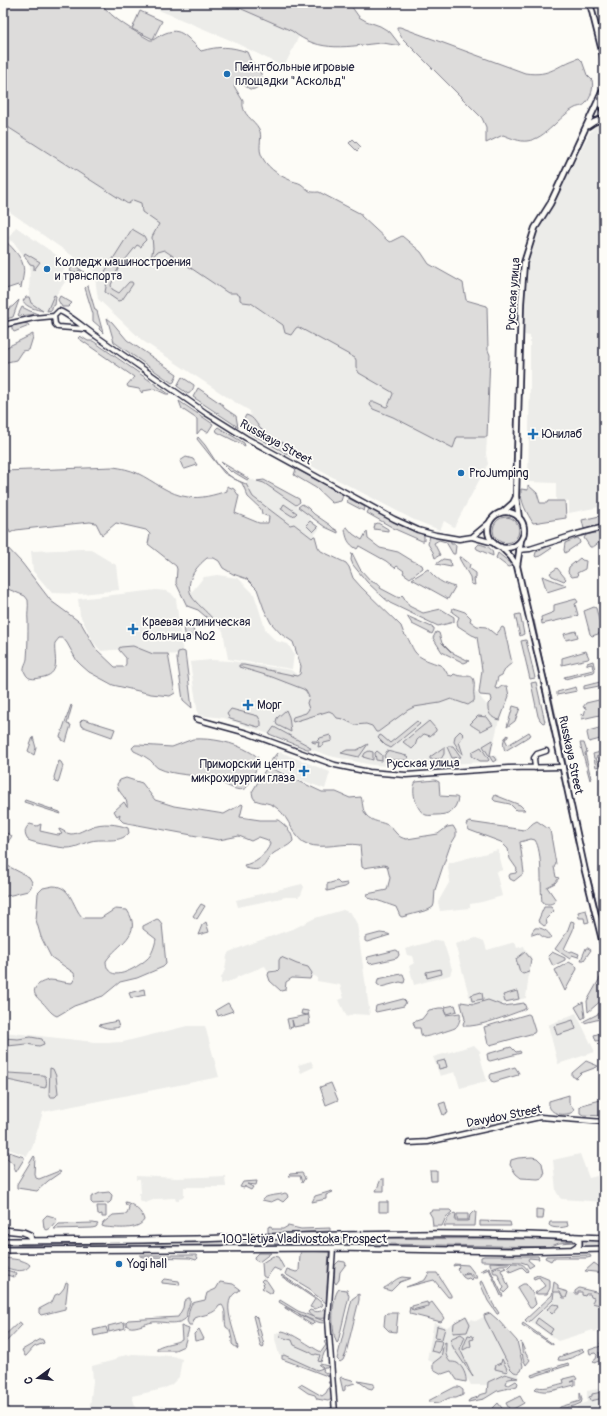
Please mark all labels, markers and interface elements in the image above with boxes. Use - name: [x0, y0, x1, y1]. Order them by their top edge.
- place label: Пейнтбольные игровые площадки "Аскольд": [235, 60, 354, 89]
- marker: Пейнтбольные игровые площадки "Аскольд": [222, 69, 232, 79]
- place label: Колледж машиностроения и транспорта: [55, 255, 191, 284]
- street label: Русская улица: [503, 257, 524, 331]
- marker: Колледж машиностроения и транспорта: [42, 264, 52, 274]
- street label: Russkaya Street: [237, 416, 315, 469]
- place label: Юнилаб: [542, 427, 582, 442]
- marker: Юнилаб: [527, 428, 539, 440]
- place label: ProJumping: [469, 466, 528, 481]
- marker: ProJumping: [456, 468, 466, 478]
- place label: Краевая клиническая больница №2: [142, 615, 251, 644]
- marker: Краевая клиническая больница №2: [127, 623, 139, 635]
- place label: Морг: [257, 698, 282, 713]
- marker: Морг: [242, 699, 254, 711]
- street label: Russkaya Street: [555, 714, 586, 796]
- street label: Русская улица: [386, 755, 460, 772]
- place label: Приморский центр микрохирургии глаза: [191, 757, 295, 786]
- marker: Приморский центр микрохирургии глаза: [298, 765, 310, 777]
- street label: Davydov Street: [465, 1102, 543, 1131]
- street label: 100-letiya Vladivostoka Prospect: [221, 1232, 387, 1247]
- place label: Yogi hall: [126, 1257, 167, 1272]
- marker: Yogi hall: [114, 1259, 124, 1269]
- north arrow: [18, 1358, 58, 1398]
- text: С: [22, 1375, 36, 1385]

